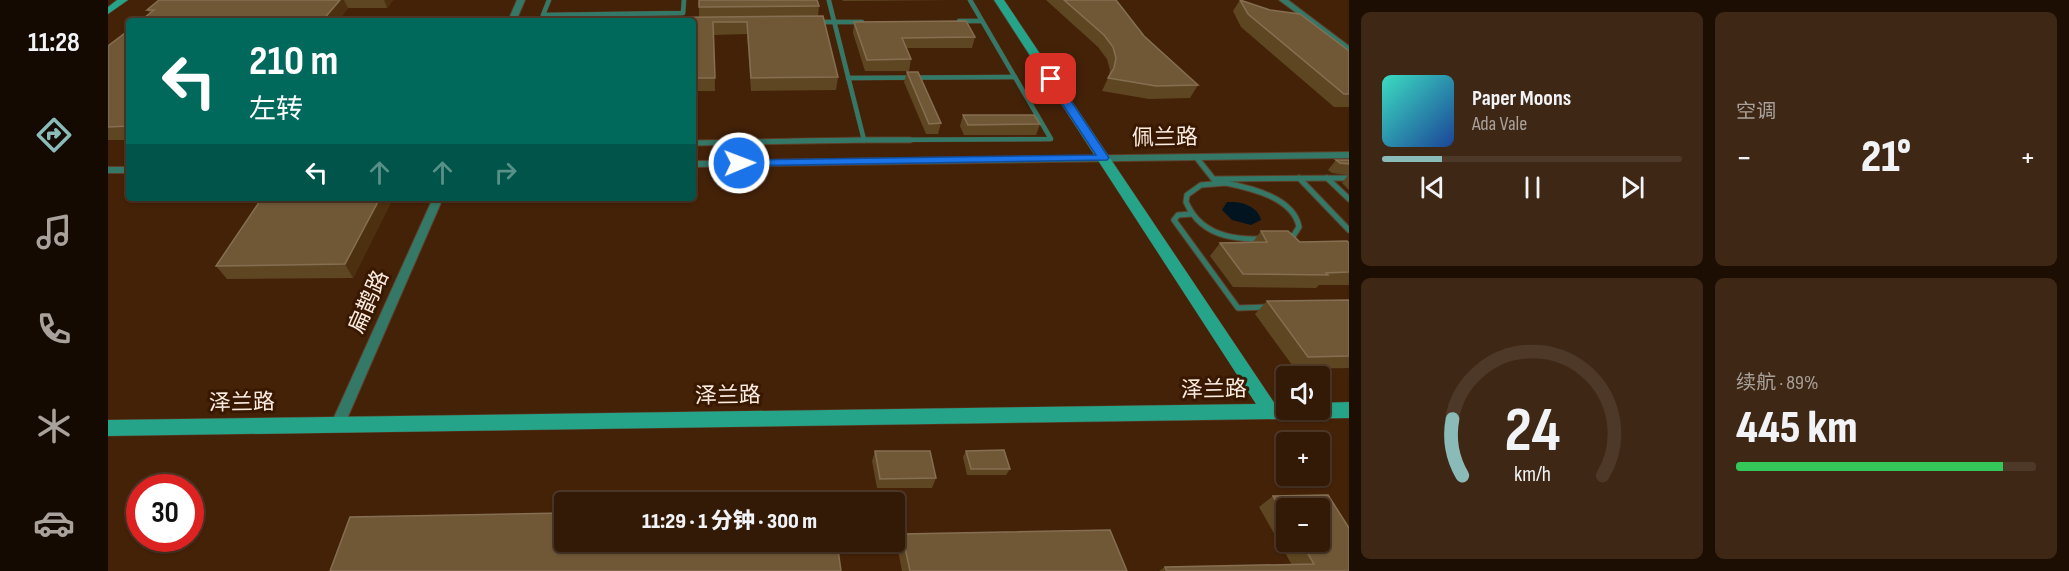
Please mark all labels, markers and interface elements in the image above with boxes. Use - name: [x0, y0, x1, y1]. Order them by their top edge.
- text: 11:28: [28, 27, 80, 59]
- text: 210 m: [249, 36, 338, 87]
- icon: left: [150, 42, 228, 120]
- pin: [1025, 53, 1076, 104]
- icon: arrive: [1034, 62, 1067, 95]
- text: Paper Moons: [1472, 85, 1571, 112]
- text: 左转: [249, 94, 303, 126]
- text: 空调: [1736, 100, 1776, 124]
- text: Ada Vale: [1472, 112, 1527, 136]
- icon: directions: [33, 114, 75, 156]
- street label: 佩兰路: [1132, 124, 1198, 152]
- text: 21°: [1861, 130, 1911, 185]
- position arrow: [707, 131, 771, 195]
- text: −: [1736, 138, 1752, 178]
- text: +: [2020, 138, 2036, 178]
- icon: left: [300, 156, 333, 189]
- icon: ahead: [363, 156, 396, 189]
- icon: ahead: [426, 156, 459, 189]
- icon: right: [489, 156, 522, 189]
- icon: previous: [1416, 171, 1449, 204]
- icon: pause: [1516, 171, 1549, 204]
- icon: next: [1616, 171, 1649, 204]
- icon: music: [33, 211, 75, 253]
- street label: 扁鹊路: [343, 266, 395, 338]
- icon: phone: [33, 308, 75, 350]
- map controls: [1276, 366, 1330, 552]
- button: sound: [1276, 366, 1330, 420]
- text: 续航 · 89%: [1736, 371, 1818, 395]
- street label: 泽兰路: [1181, 376, 1247, 404]
- street label: 泽兰路: [695, 382, 761, 410]
- street label: 泽兰路: [209, 389, 275, 417]
- text: 24: [1504, 394, 1560, 469]
- text: 445 km: [1736, 401, 1858, 456]
- icon: climate: [33, 405, 75, 447]
- button: +: [1276, 432, 1330, 486]
- text: km/h: [1513, 462, 1551, 487]
- speed limit sign: 30: [126, 474, 204, 552]
- button: −: [1276, 498, 1330, 552]
- icon: car: [33, 502, 75, 544]
- text: 11:29 · 1 分钟 · 300 m: [642, 508, 817, 535]

